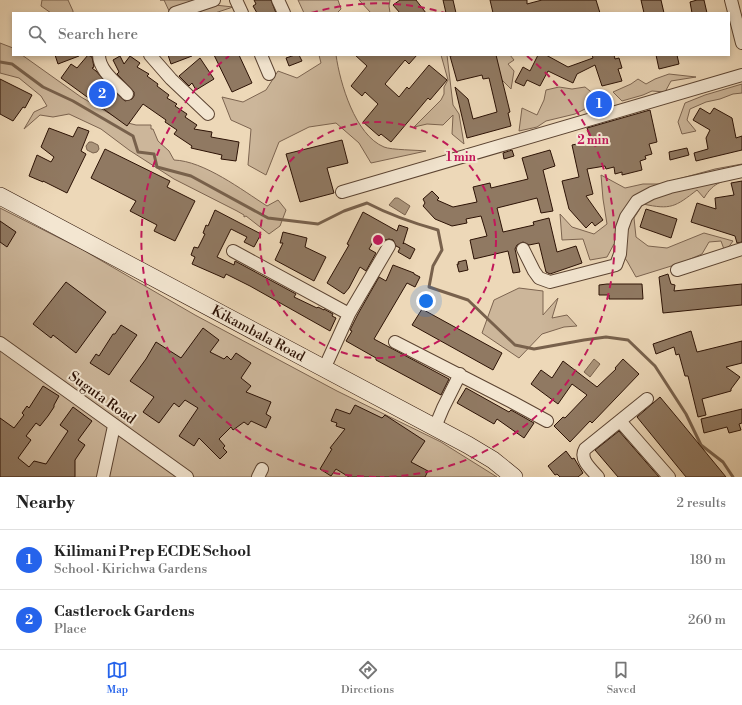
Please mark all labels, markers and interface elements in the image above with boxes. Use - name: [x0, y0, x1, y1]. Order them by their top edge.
- search box: [12, 12, 730, 56]
- icon: search: [26, 23, 48, 45]
- text: Search here: [58, 25, 138, 44]
- pin: 2: [89, 79, 115, 109]
- pin: 1: [586, 89, 612, 119]
- text: 2 min: [577, 133, 609, 148]
- text: 1 min: [446, 150, 477, 165]
- centre of rings: [371, 233, 385, 247]
- your location: [416, 291, 436, 311]
- street label: Kikambala Road: [208, 302, 308, 366]
- street label: Suguta Road: [65, 368, 139, 428]
- text: Nearby: [16, 492, 75, 514]
- text: 2 results: [677, 495, 726, 511]
- text: Kilimani Prep ECDE School: [54, 542, 251, 561]
- text: 1: [26, 552, 32, 568]
- text: 180 m: [690, 552, 726, 568]
- text: School · Kirichwa Gardens: [54, 561, 207, 577]
- text: Castlerock Gardens: [54, 602, 194, 621]
- text: 2: [25, 612, 33, 628]
- text: 260 m: [688, 612, 726, 628]
- text: Place: [54, 621, 86, 637]
- tab: Map: [106, 659, 128, 697]
- tab: Directions: [341, 659, 394, 697]
- tab: Saved: [607, 659, 636, 697]

